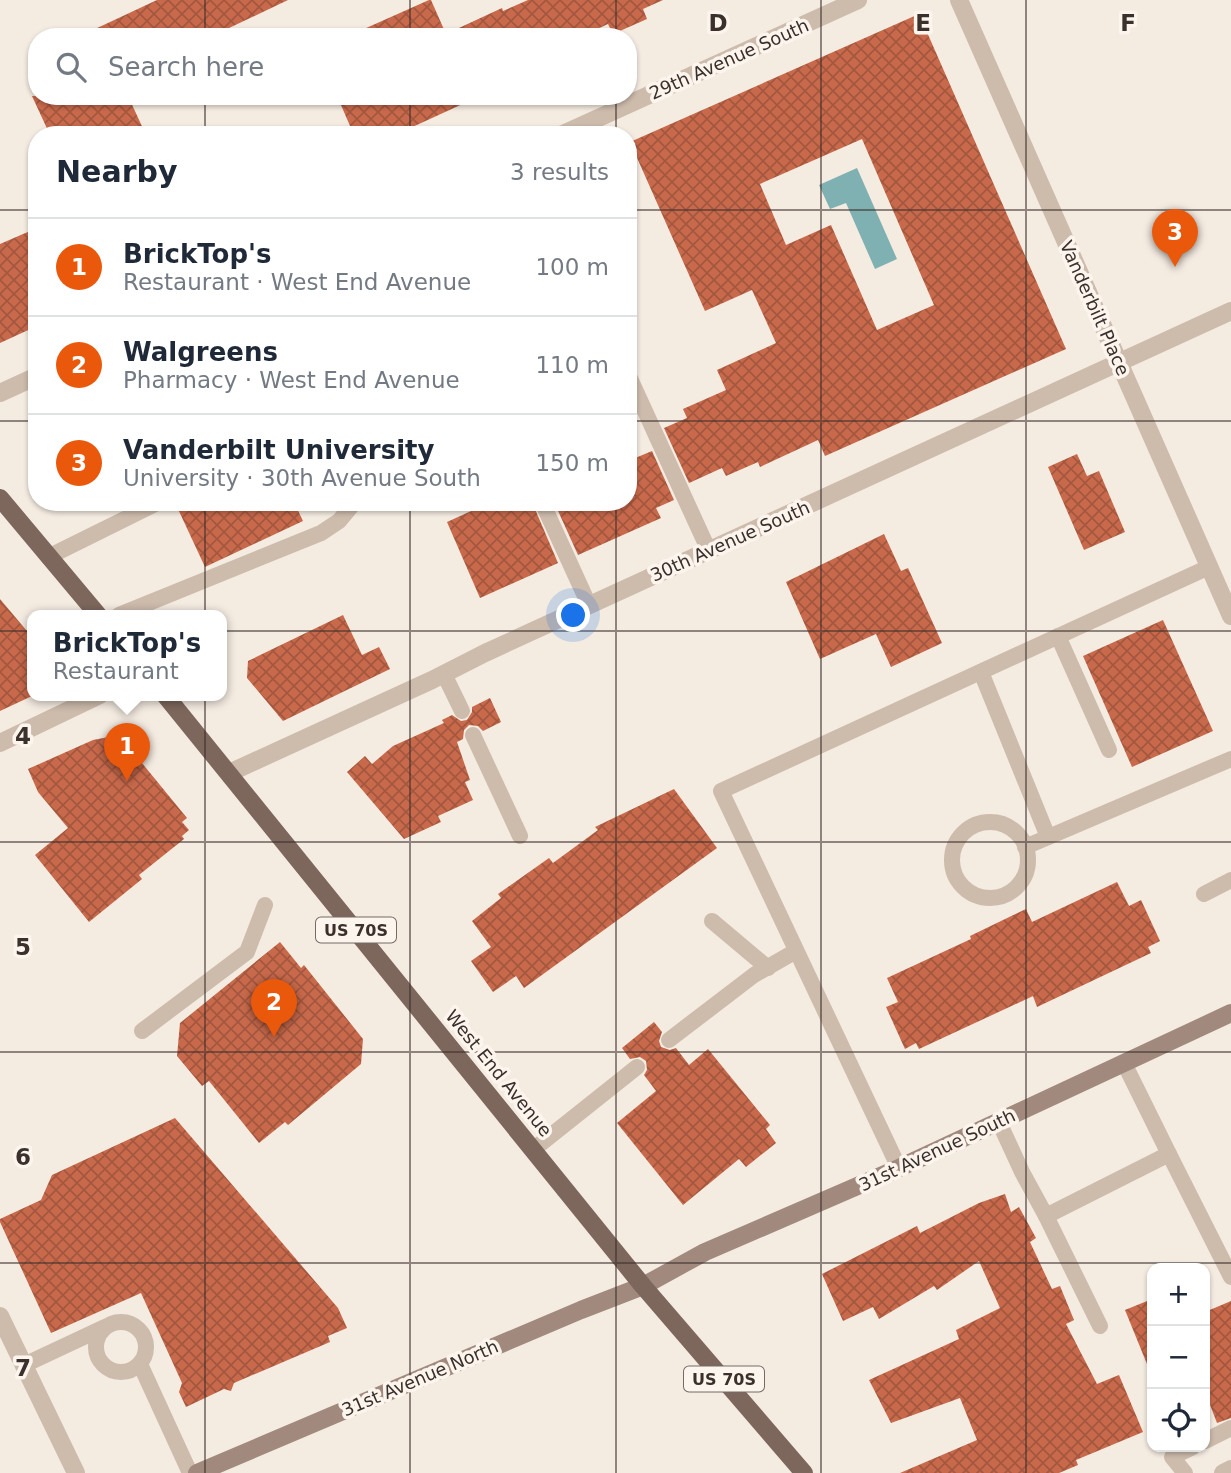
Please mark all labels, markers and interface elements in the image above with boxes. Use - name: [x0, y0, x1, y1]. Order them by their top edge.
- text: D: [708, 10, 728, 36]
- text: E: [915, 10, 931, 36]
- text: F: [1120, 10, 1136, 36]
- street label: 29th Avenue South: [646, 14, 812, 104]
- search box: [28, 28, 637, 105]
- icon: search: [52, 48, 90, 86]
- text: Search here: [108, 52, 264, 82]
- text: Nearby: [56, 154, 178, 189]
- text: 3 results: [510, 159, 609, 185]
- pin: 3: [1152, 209, 1198, 267]
- street label: Vanderbilt Place: [1056, 237, 1134, 379]
- text: BrickTop's: [123, 239, 271, 269]
- text: 1: [71, 254, 87, 280]
- text: 100 m: [535, 254, 609, 280]
- text: Restaurant · West End Avenue: [123, 269, 471, 295]
- text: Walgreens: [123, 337, 278, 367]
- text: 2: [71, 352, 87, 378]
- text: 110 m: [535, 352, 609, 378]
- text: Pharmacy · West End Avenue: [123, 367, 460, 393]
- text: Vanderbilt University: [123, 435, 434, 465]
- text: 3: [71, 450, 87, 476]
- text: 150 m: [535, 450, 609, 476]
- text: University · 30th Avenue South: [123, 465, 481, 491]
- street label: 30th Avenue South: [647, 496, 813, 586]
- your location: [556, 598, 590, 632]
- popup: [27, 610, 227, 701]
- text: BrickTop's: [53, 628, 201, 658]
- text: Restaurant: [53, 658, 179, 684]
- text: 4: [15, 723, 31, 749]
- pin: 1: [104, 723, 150, 781]
- road number: US 70S: [316, 918, 396, 942]
- text: 5: [15, 934, 31, 960]
- pin: 2: [251, 979, 297, 1037]
- street label: West End Avenue: [442, 1005, 556, 1141]
- street label: 31st Avenue South: [856, 1105, 1018, 1195]
- text: 6: [15, 1144, 31, 1170]
- map controls: [1147, 1263, 1210, 1452]
- button: +: [1147, 1263, 1210, 1326]
- button: −: [1147, 1326, 1210, 1389]
- street label: 31st Avenue North: [339, 1336, 501, 1420]
- text: 7: [15, 1355, 31, 1381]
- road number: US 70S: [684, 1366, 764, 1392]
- button: locate: [1147, 1389, 1210, 1452]

